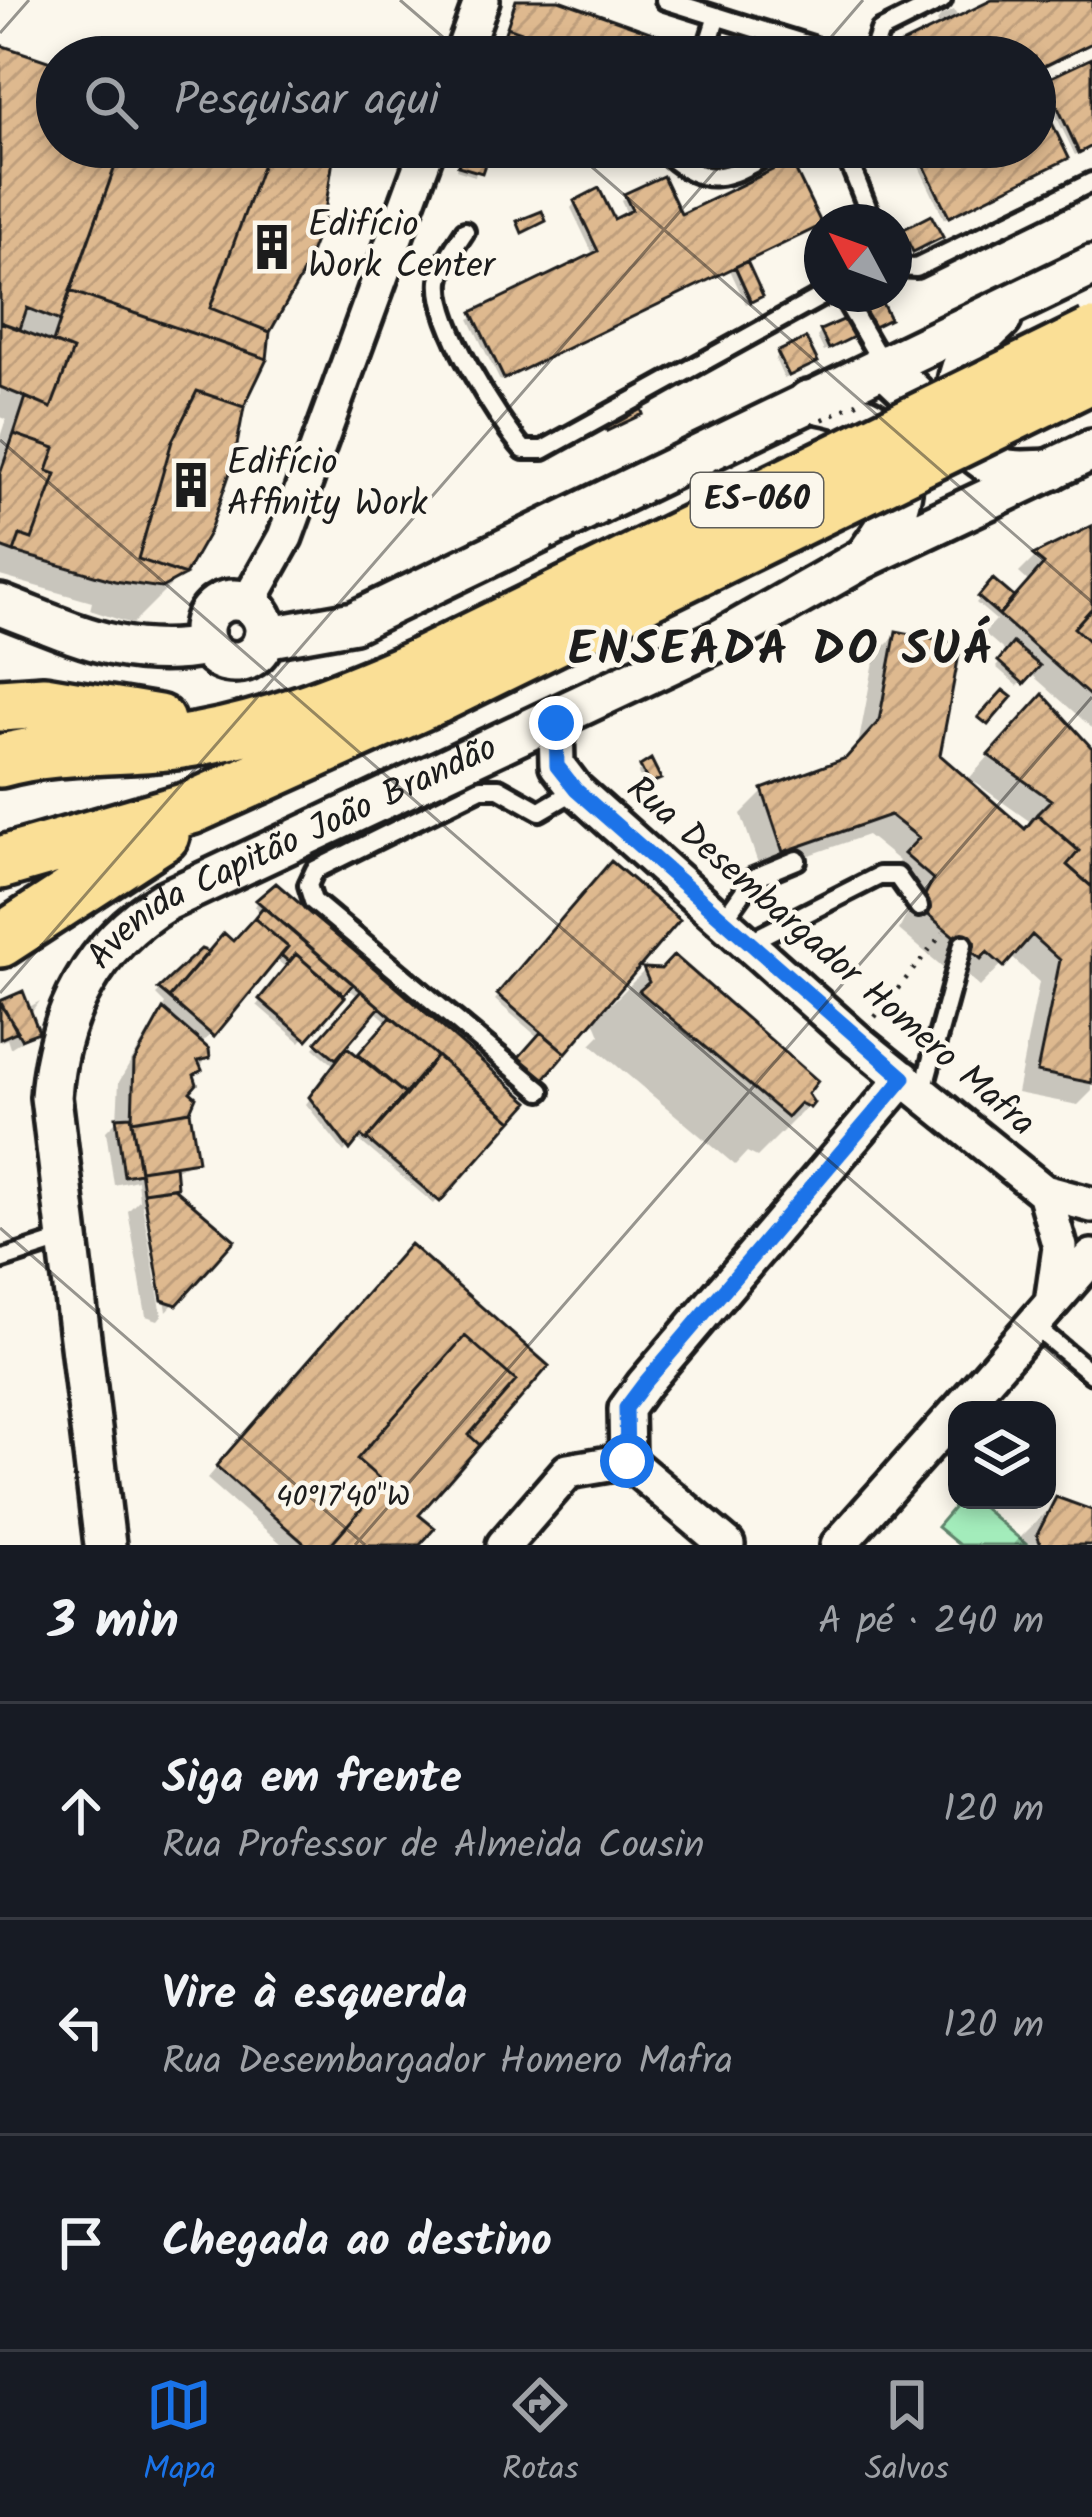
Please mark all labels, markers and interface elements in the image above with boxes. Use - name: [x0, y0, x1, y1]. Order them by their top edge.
- search box: [36, 36, 1056, 168]
- text: Pesquisar aqui: [174, 66, 440, 138]
- icon: search: [78, 69, 144, 135]
- place label: Edifício Work Center: [308, 198, 497, 296]
- north arrow: [804, 204, 912, 312]
- building icon: Edifício Work Center: [247, 222, 297, 272]
- place label: Edifício Affinity Work: [227, 436, 429, 534]
- building icon: Edifício Affinity Work: [166, 460, 216, 510]
- road number: ES-060: [691, 473, 823, 527]
- district label: ENSEADA DO SUÁ: [568, 613, 996, 689]
- route end: [529, 696, 583, 750]
- street label: Avenida Capitão João Brandão: [73, 720, 507, 982]
- street label: Rua Desembargador Homero Mafra: [612, 763, 1048, 1151]
- map controls: [948, 1401, 1056, 1509]
- button: layers: [948, 1401, 1056, 1509]
- route start: [600, 1434, 654, 1488]
- text: 40°17'40"W: [276, 1474, 410, 1522]
- text: 3 min: [48, 1583, 179, 1664]
- text: A pé · 240 m: [818, 1592, 1044, 1654]
- text: Siga em frente: [162, 1744, 462, 1816]
- icon: ahead: [48, 1778, 114, 1844]
- text: 120 m: [943, 1780, 1044, 1842]
- text: Rua Professor de Almeida Cousin: [162, 1816, 705, 1878]
- text: Vire à esquerda: [162, 1960, 468, 2032]
- icon: left: [48, 1994, 114, 2060]
- text: 120 m: [943, 1996, 1044, 2058]
- text: Rua Desembargador Homero Mafra: [162, 2032, 733, 2094]
- text: Chegada ao destino: [162, 2207, 552, 2279]
- icon: arrive: [48, 2210, 114, 2276]
- tab: Mapa: [143, 2372, 216, 2497]
- tab: Rotas: [502, 2372, 579, 2497]
- tab: Salvos: [865, 2372, 949, 2497]

